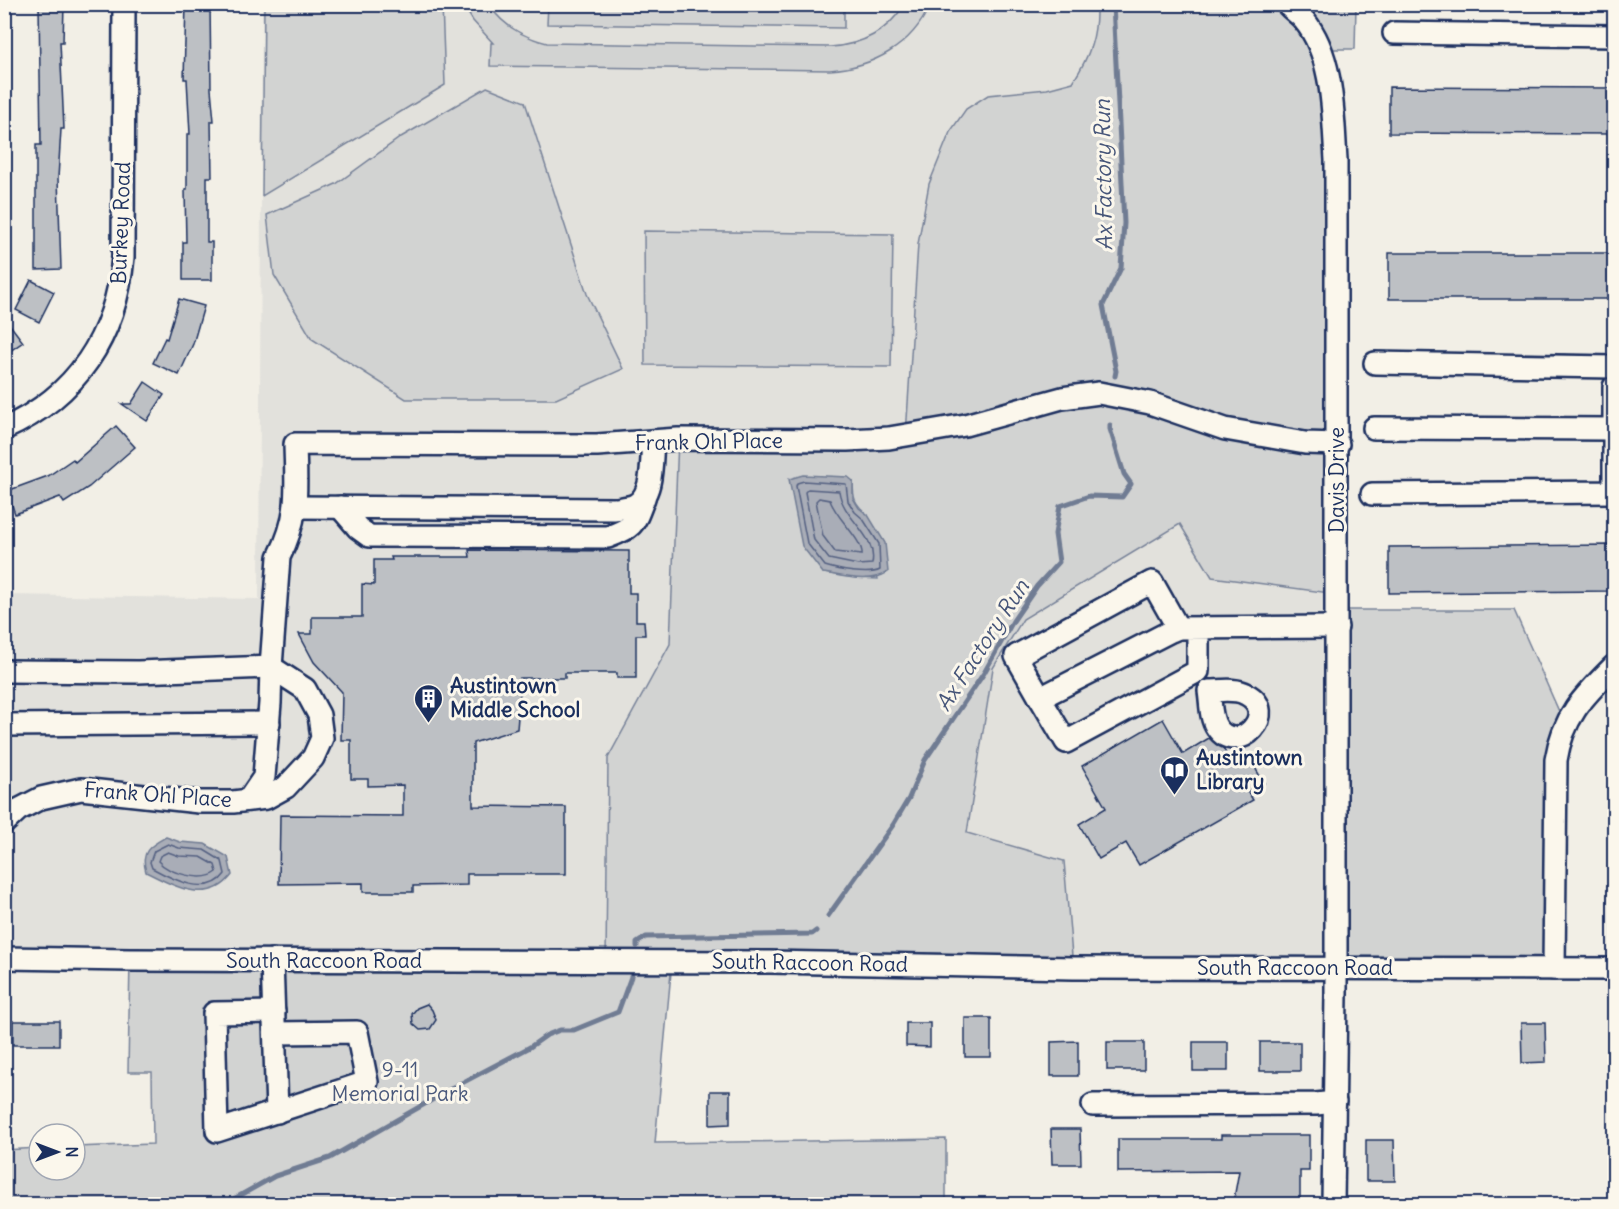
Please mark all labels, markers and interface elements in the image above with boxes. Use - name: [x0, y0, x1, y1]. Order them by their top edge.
- water label: Ax Factory Run: [1088, 98, 1118, 251]
- street label: Burkey Road: [105, 161, 136, 285]
- street label: Frank Ohl Place: [635, 427, 783, 456]
- street label: Davis Drive: [1323, 427, 1350, 533]
- water label: Ax Factory Run: [929, 573, 1036, 716]
- place label: Austintown Middle School: [450, 672, 580, 723]
- building icon: Austintown Middle School: [413, 682, 445, 724]
- place label: Austintown Library: [1196, 744, 1303, 795]
- library icon: Austintown Library: [1159, 754, 1191, 796]
- street label: Frank Ohl Place: [83, 776, 233, 813]
- street label: South Raccoon Road: [226, 947, 422, 974]
- street label: South Raccoon Road: [712, 947, 908, 978]
- street label: South Raccoon Road: [1197, 954, 1393, 981]
- park label: 9-11 Memorial Park: [332, 1056, 468, 1107]
- north arrow: [27, 1122, 87, 1182]
- text: N: [62, 1146, 82, 1158]

